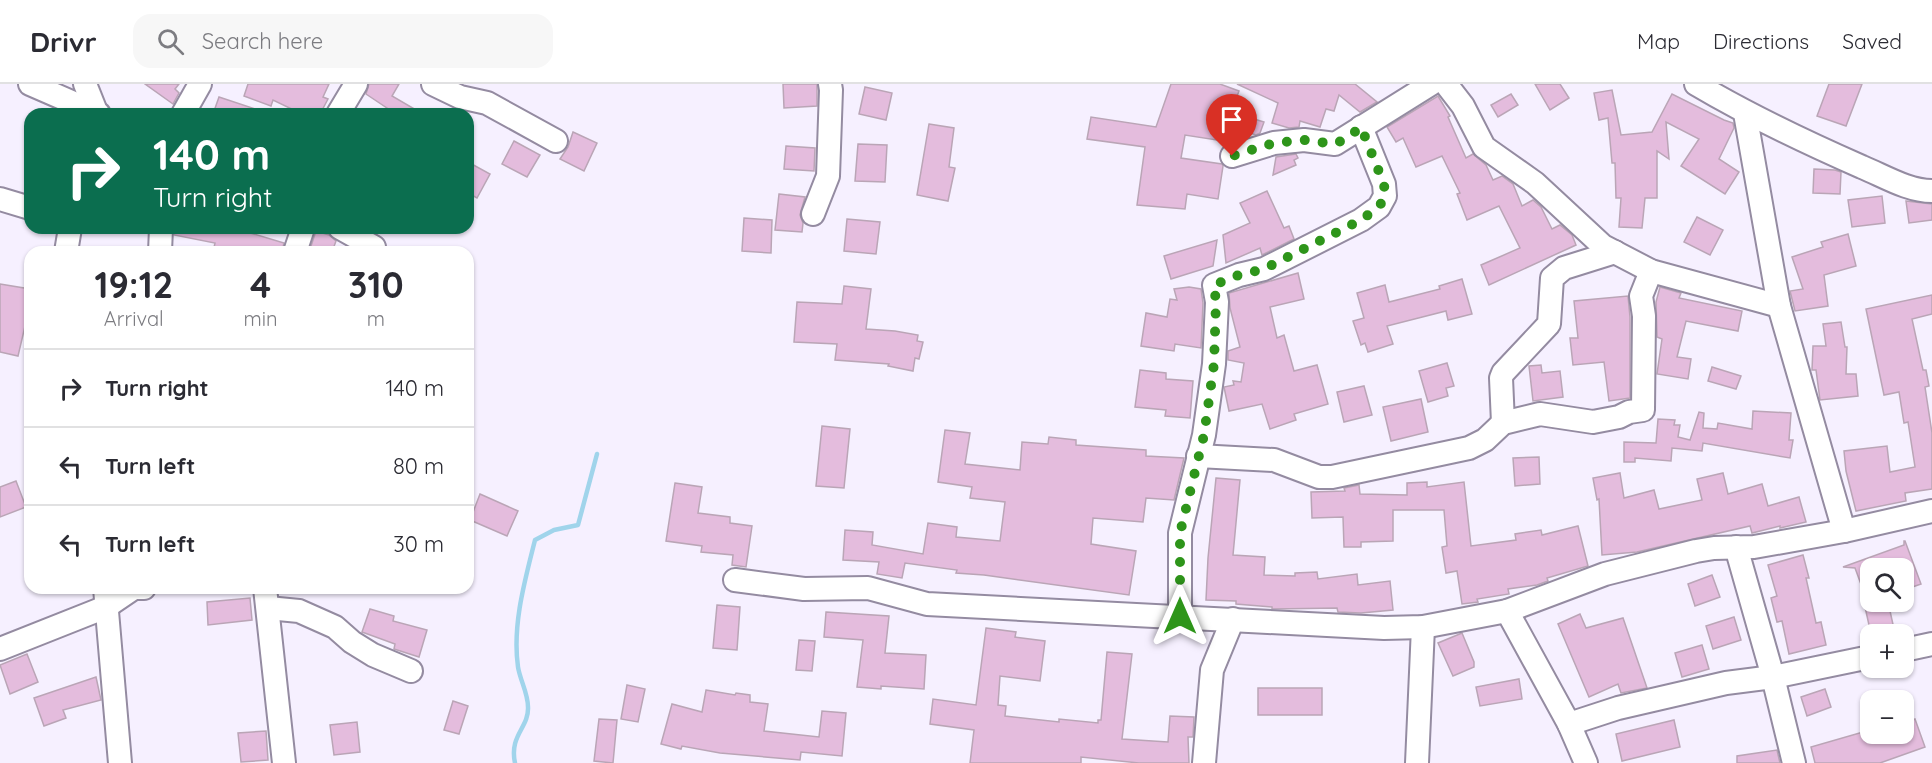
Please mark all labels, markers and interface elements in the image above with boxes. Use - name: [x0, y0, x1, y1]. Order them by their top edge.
- search box: [133, 14, 553, 68]
- text: Drivr: [30, 24, 97, 59]
- icon: search: [154, 25, 187, 58]
- text: Search here: [202, 27, 323, 55]
- text: Map: [1637, 28, 1680, 54]
- text: Directions: [1713, 28, 1809, 54]
- text: Saved: [1842, 28, 1902, 54]
- pin: [1206, 94, 1257, 156]
- icon: arrive: [1215, 103, 1248, 136]
- text: 140 m: [153, 128, 270, 181]
- icon: right: [54, 132, 132, 210]
- text: Turn right: [153, 180, 272, 214]
- text: 19:12: [94, 262, 173, 307]
- text: 4: [250, 262, 271, 307]
- text: 310: [348, 262, 404, 307]
- text: Arrival: [104, 306, 164, 331]
- text: min: [244, 306, 278, 331]
- text: m: [367, 306, 385, 331]
- icon: right: [54, 372, 87, 405]
- text: Turn right: [105, 374, 209, 402]
- text: 140 m: [385, 374, 444, 402]
- icon: left: [54, 450, 87, 483]
- text: Turn left: [105, 452, 195, 480]
- text: 80 m: [393, 452, 444, 480]
- icon: left: [54, 528, 87, 561]
- text: Turn left: [105, 530, 195, 558]
- text: 30 m: [393, 530, 444, 558]
- map controls: [1860, 558, 1914, 744]
- button: search: [1860, 558, 1914, 612]
- position arrow: [1148, 584, 1212, 648]
- button: +: [1860, 624, 1914, 678]
- button: −: [1860, 690, 1914, 744]

